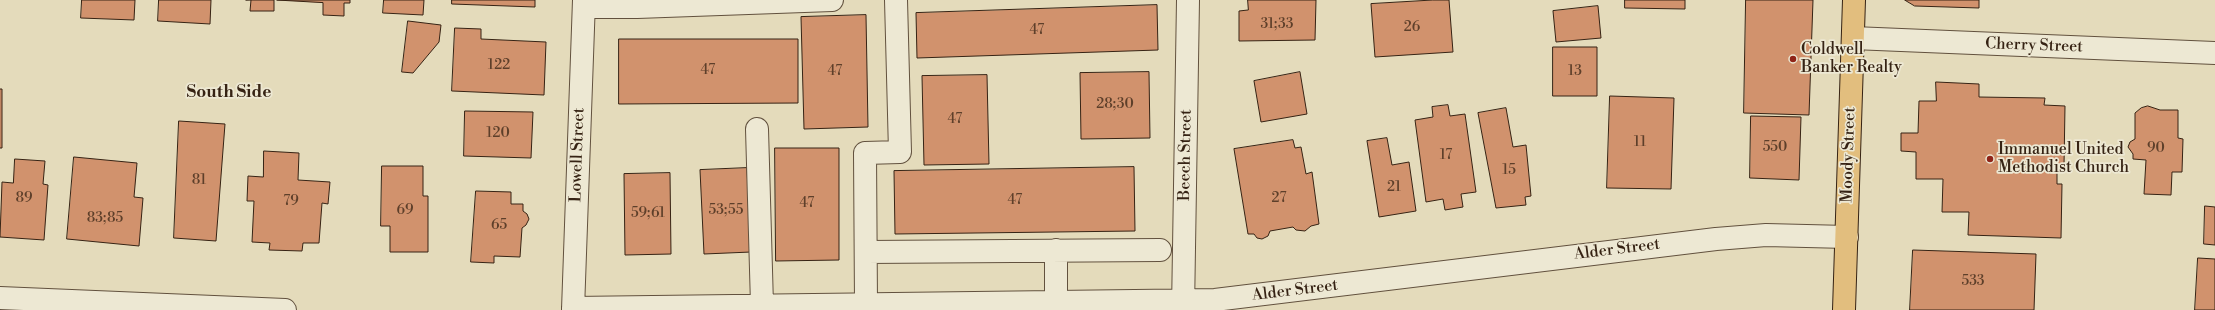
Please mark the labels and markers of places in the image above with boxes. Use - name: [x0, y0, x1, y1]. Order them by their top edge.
- place label: Coldwell Banker Realty: [1801, 40, 1902, 78]
- marker: Coldwell Banker Realty: [1788, 54, 1798, 64]
- place label: Immanuel United Methodist Church: [1998, 140, 2129, 178]
- marker: Immanuel United Methodist Church: [1985, 154, 1995, 164]

